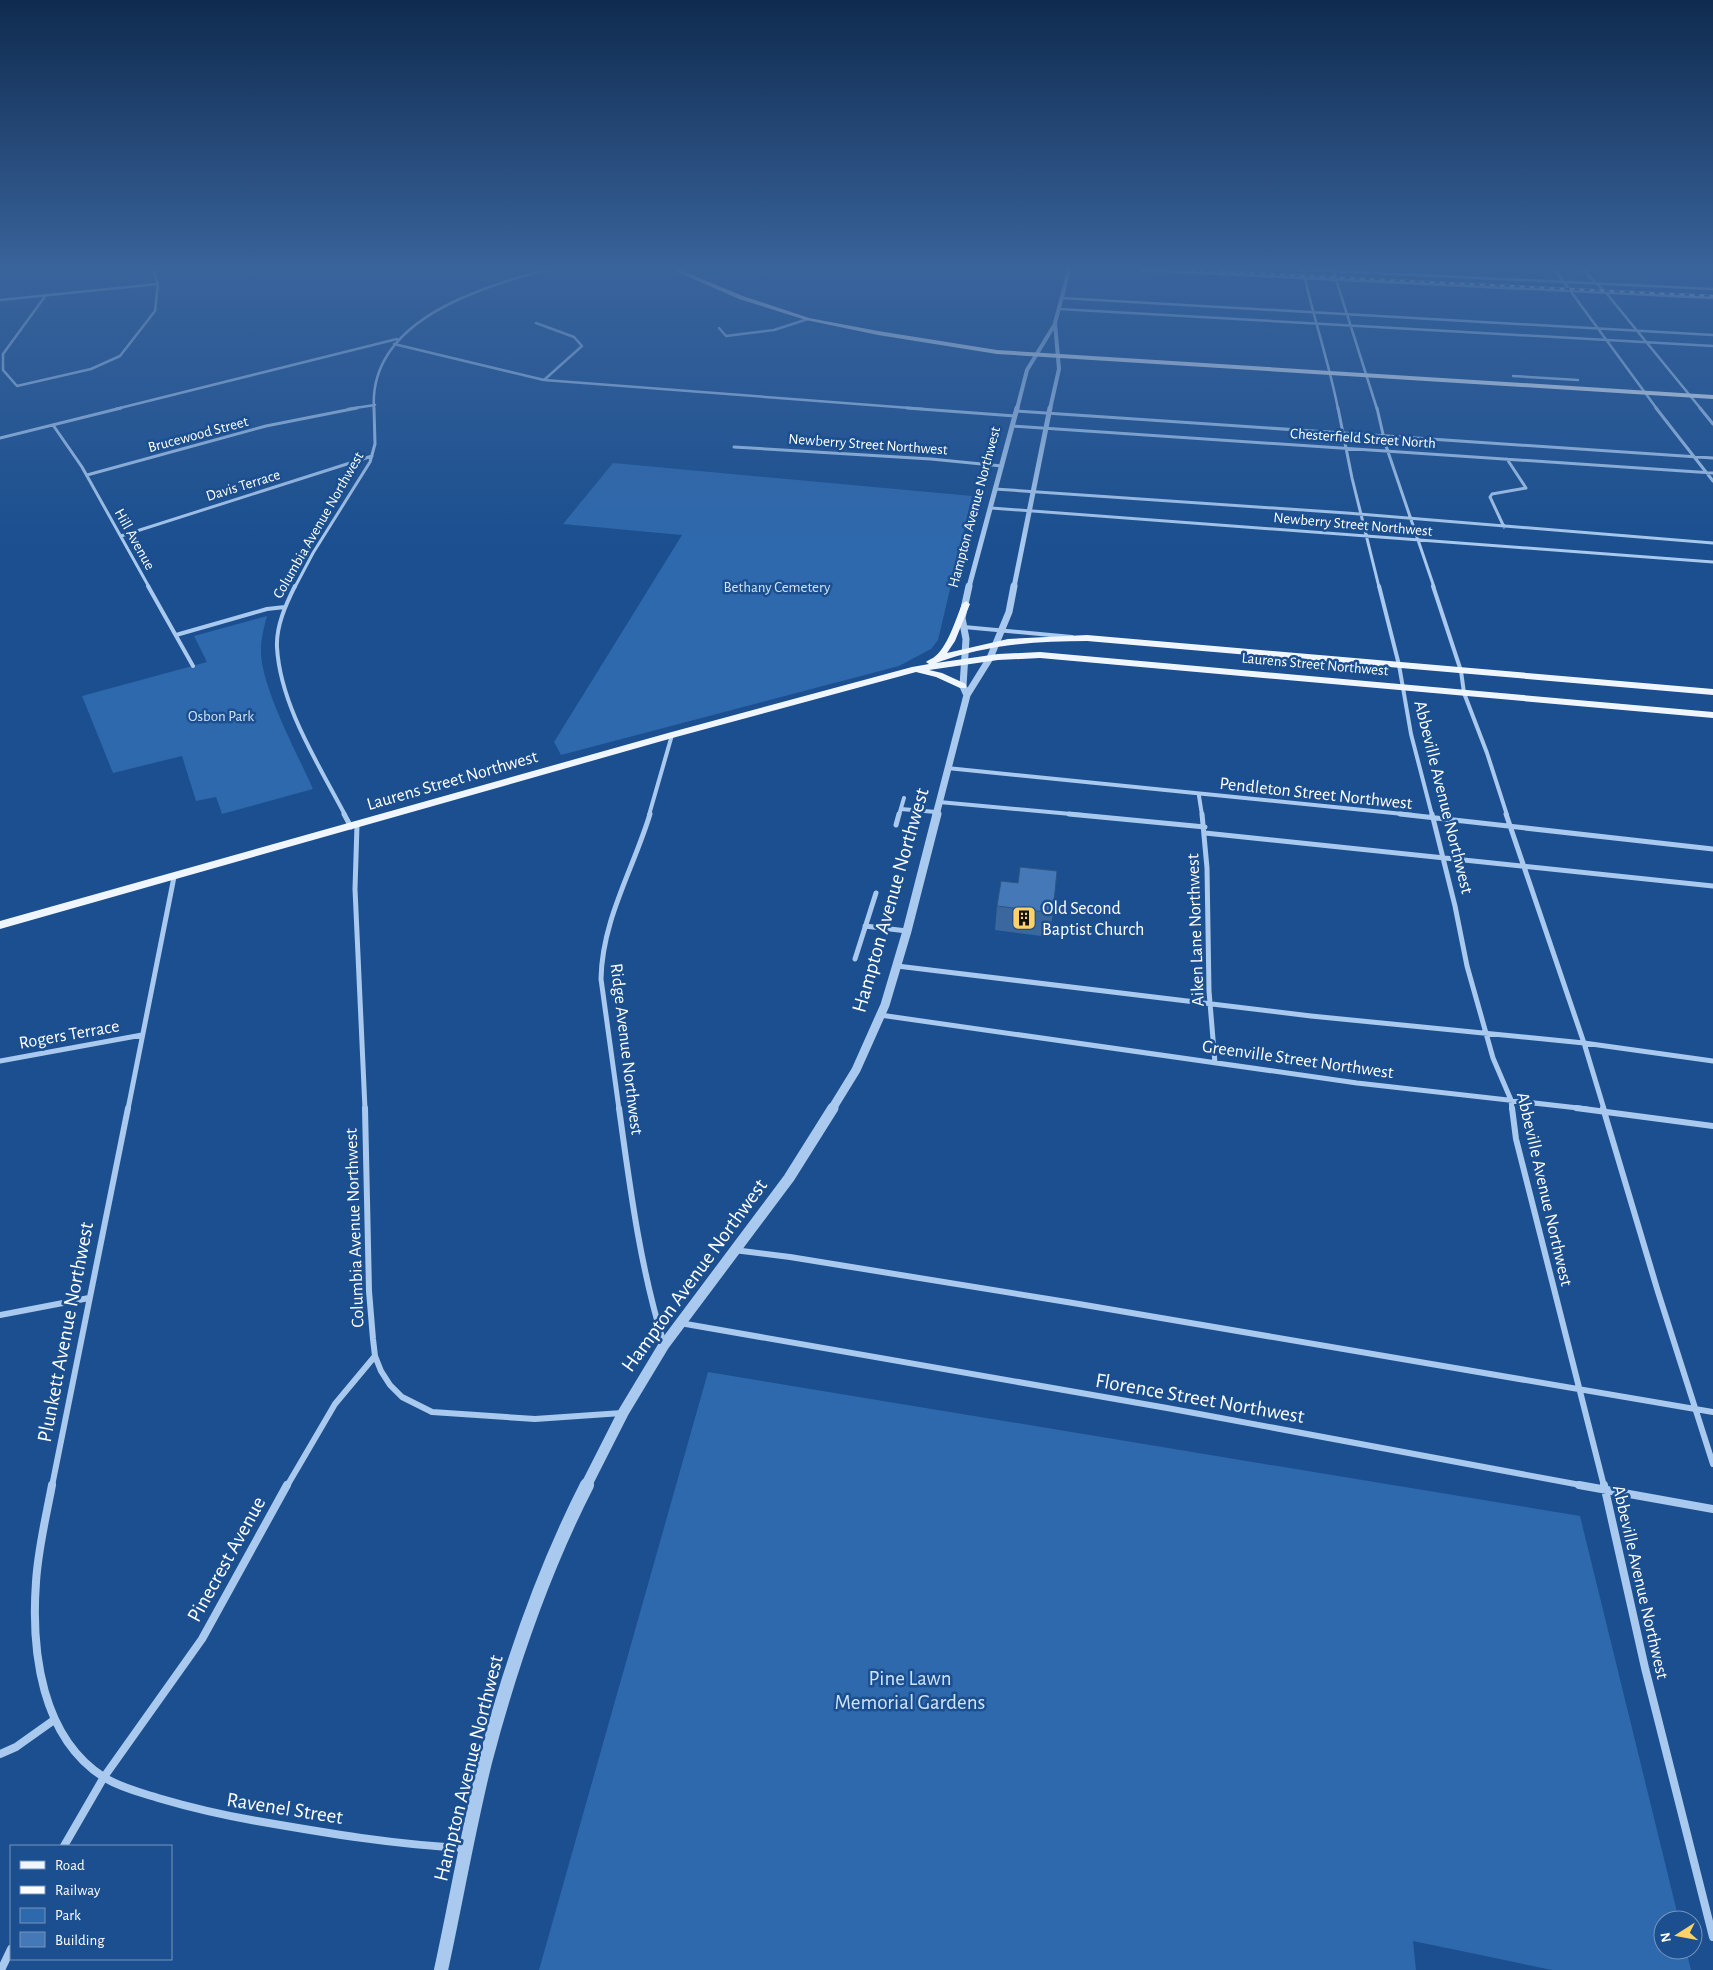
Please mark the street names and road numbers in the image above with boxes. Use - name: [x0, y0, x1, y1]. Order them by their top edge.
- street label: Brucewood Street: [146, 414, 250, 455]
- street label: Hampton Avenue Northwest: [946, 425, 1003, 589]
- street label: Chesterfield Street North: [1290, 426, 1436, 451]
- street label: Newberry Street Northwest: [788, 431, 948, 458]
- street label: Columbia Avenue Northwest: [270, 449, 367, 601]
- street label: Davis Terrace: [204, 467, 282, 504]
- street label: Hill Avenue: [112, 506, 158, 572]
- street label: Newberry Street Northwest: [1273, 510, 1433, 539]
- street label: Laurens Street Northwest: [1241, 651, 1389, 678]
- street label: Abbeville Avenue Northwest: [1410, 699, 1476, 896]
- street label: Laurens Street Northwest: [365, 748, 540, 814]
- street label: Pendleton Street Northwest: [1219, 775, 1413, 813]
- street label: Hampton Avenue Northwest: [848, 785, 933, 1015]
- street label: Aiken Lane Northwest: [1184, 853, 1208, 1007]
- street label: Ridge Avenue Northwest: [607, 962, 646, 1136]
- street label: Rogers Terrace: [18, 1017, 121, 1053]
- street label: Greenville Street Northwest: [1201, 1038, 1395, 1082]
- street label: Abbeville Avenue Northwest: [1513, 1090, 1575, 1288]
- street label: Columbia Avenue Northwest: [343, 1128, 367, 1328]
- street label: Hampton Avenue Northwest: [618, 1175, 771, 1375]
- street label: Plunkett Avenue Northwest: [34, 1220, 97, 1444]
- street label: Florence Street Northwest: [1094, 1370, 1306, 1427]
- street label: Abbeville Avenue Northwest: [1609, 1483, 1671, 1681]
- street label: Pinecrest Avenue: [183, 1493, 270, 1626]
- street label: Hampton Avenue Northwest: [430, 1653, 507, 1883]
- street label: Ravenel Street: [225, 1789, 345, 1828]

